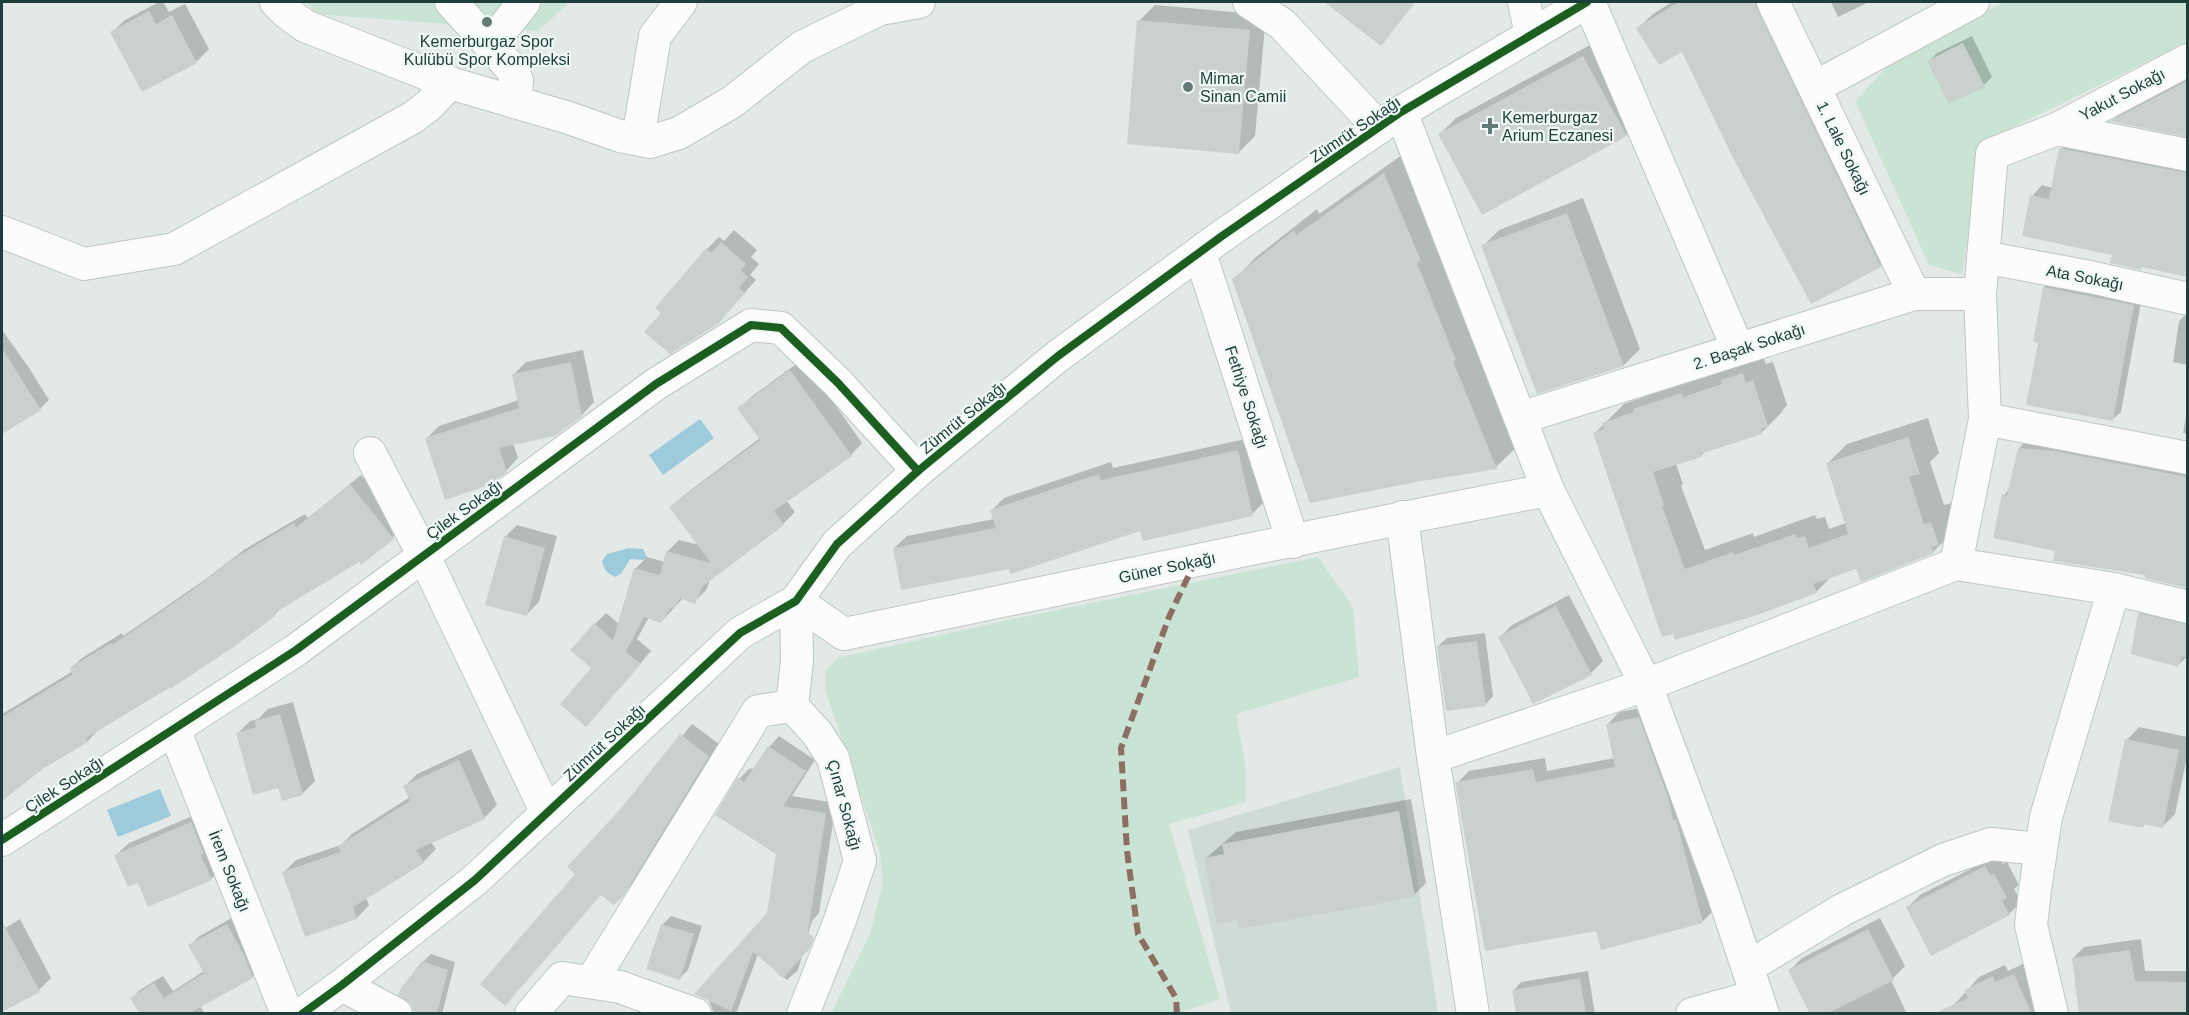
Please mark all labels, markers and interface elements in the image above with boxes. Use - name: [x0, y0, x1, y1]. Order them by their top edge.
- marker: Kemerburgaz Spor Kulübü Spor Kompleksi: [480, 15, 494, 29]
- place label: Kemerburgaz Spor Kulübü Spor Kompleksi: [404, 33, 570, 68]
- street label: Yakut Sokağı: [2077, 65, 2168, 124]
- place label: Mimar Sinan Camii: [1200, 70, 1286, 105]
- marker: Mimar Sinan Camii: [1181, 80, 1195, 94]
- street label: Zümrüt Sokağı: [1307, 93, 1404, 166]
- street label: 1. Lale Sokağı: [1813, 99, 1874, 198]
- place label: Kemerburgaz Arium Eczanesi: [1502, 109, 1613, 144]
- marker: Kemerburgaz Arium Eczanesi: [1483, 119, 1497, 133]
- street label: Ata Sokağı: [2045, 262, 2125, 293]
- street label: 2. Başak Sokağı: [1691, 320, 1807, 373]
- street label: Fethiye Sokağı: [1222, 344, 1271, 451]
- street label: Zümrüt Sokağı: [917, 378, 1009, 457]
- street label: Çilek Sokağı: [423, 476, 506, 543]
- street label: Güner Sokağı: [1117, 549, 1217, 586]
- street label: Zümrüt Sokağı: [560, 700, 649, 784]
- street label: Çilek Sokağı: [22, 753, 107, 816]
- street label: Çınar Sokağı: [824, 758, 865, 852]
- street label: İrem Sokağı: [205, 828, 255, 914]

